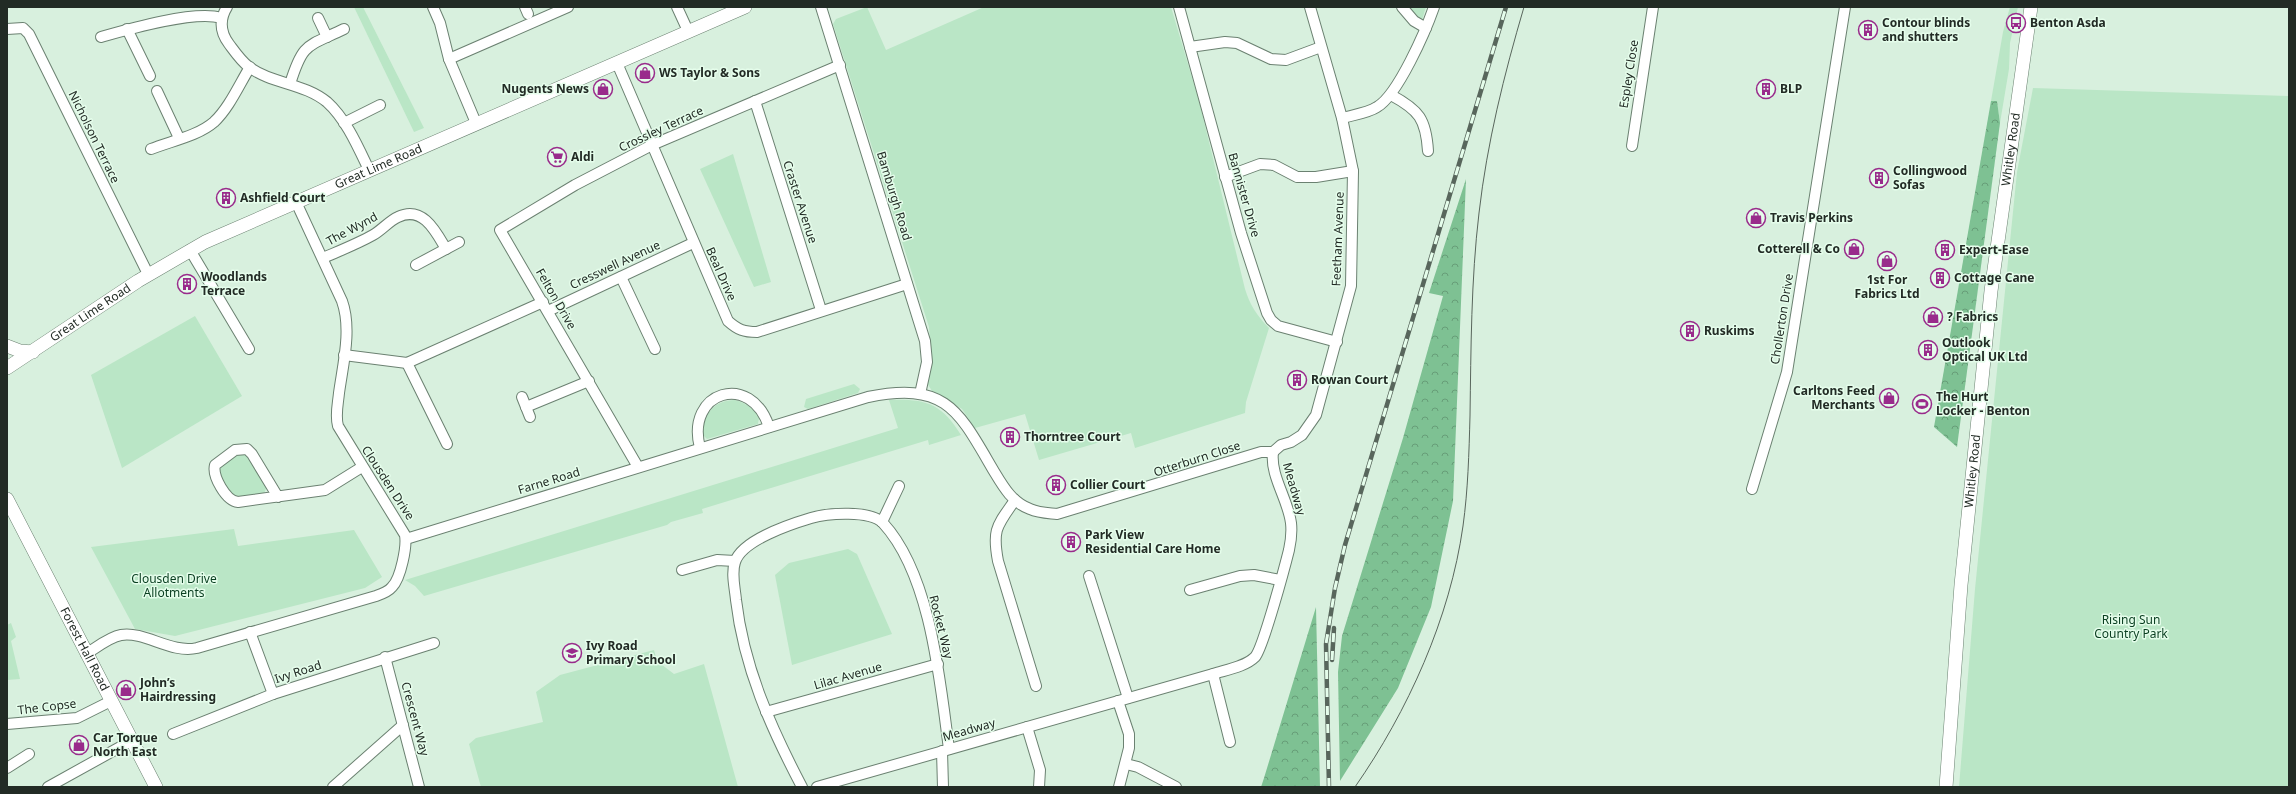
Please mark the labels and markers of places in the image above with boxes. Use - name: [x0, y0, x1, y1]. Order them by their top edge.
- bus stop icon: Benton Asda: [2005, 12, 2027, 34]
- place label: Contour blinds and shutters: [1882, 14, 1970, 45]
- place label: Benton Asda: [2030, 14, 2106, 31]
- building icon: Contour blinds and shutters: [1857, 19, 1879, 41]
- shop icon: WS Taylor & Sons: [634, 62, 656, 84]
- place label: WS Taylor & Sons: [659, 64, 760, 81]
- shop icon: Nugents News: [592, 78, 614, 100]
- building icon: BLP: [1755, 78, 1777, 100]
- place label: Nugents News: [502, 80, 589, 97]
- place label: BLP: [1780, 80, 1802, 97]
- supermarket icon: Aldi: [546, 146, 568, 168]
- place label: Aldi: [571, 148, 594, 165]
- place label: Collingwood Sofas: [1893, 162, 1967, 193]
- building icon: Collingwood Sofas: [1868, 167, 1890, 189]
- building icon: Ashfield Court: [215, 187, 237, 209]
- place label: Ashfield Court: [240, 189, 325, 206]
- shop icon: Travis Perkins: [1745, 207, 1767, 229]
- place label: Travis Perkins: [1770, 209, 1853, 226]
- shop icon: Cotterell & Co: [1843, 238, 1865, 260]
- building icon: Expert-Ease: [1934, 239, 1956, 261]
- place label: Cotterell & Co: [1757, 240, 1840, 257]
- place label: Expert-Ease: [1959, 241, 2029, 258]
- shop icon: 1st For Fabrics Ltd: [1876, 250, 1898, 272]
- building icon: Cottage Cane: [1929, 267, 1951, 289]
- place label: Woodlands Terrace: [201, 268, 267, 299]
- place label: Cottage Cane: [1954, 269, 2035, 286]
- place label: 1st For Fabrics Ltd: [1854, 271, 1920, 302]
- building icon: Woodlands Terrace: [176, 273, 198, 295]
- shop icon: ? Fabrics: [1922, 306, 1944, 328]
- place label: ? Fabrics: [1947, 308, 1998, 325]
- building icon: Ruskims: [1679, 320, 1701, 342]
- place label: Ruskims: [1704, 322, 1754, 339]
- place label: Outlook Optical UK Ltd: [1942, 334, 2028, 365]
- building icon: Outlook Optical UK Ltd: [1917, 339, 1939, 361]
- building icon: Rowan Court: [1286, 369, 1308, 391]
- place label: Rowan Court: [1311, 371, 1388, 388]
- place label: Carltons Feed Merchants: [1793, 382, 1875, 413]
- shop icon: Carltons Feed Merchants: [1878, 387, 1900, 409]
- place label: The Hurt Locker - Benton: [1936, 388, 2030, 419]
- sports icon: The Hurt Locker - Benton: [1911, 393, 1933, 415]
- building icon: Thorntree Court: [999, 426, 1021, 448]
- place label: Thorntree Court: [1024, 428, 1121, 445]
- building icon: Collier Court: [1045, 474, 1067, 496]
- place label: Collier Court: [1070, 476, 1145, 493]
- place label: Park View Residential Care Home: [1085, 526, 1221, 557]
- building icon: Park View Residential Care Home: [1060, 531, 1082, 553]
- place label: Ivy Road Primary School: [586, 637, 676, 668]
- school or university icon: Ivy Road Primary School: [561, 642, 583, 664]
- place label: John’s Hairdressing: [139, 674, 216, 705]
- shop icon: John’s Hairdressing: [115, 679, 137, 701]
- place label: Car Torque North East: [93, 729, 158, 760]
- shop icon: Car Torque North East: [68, 734, 90, 756]

